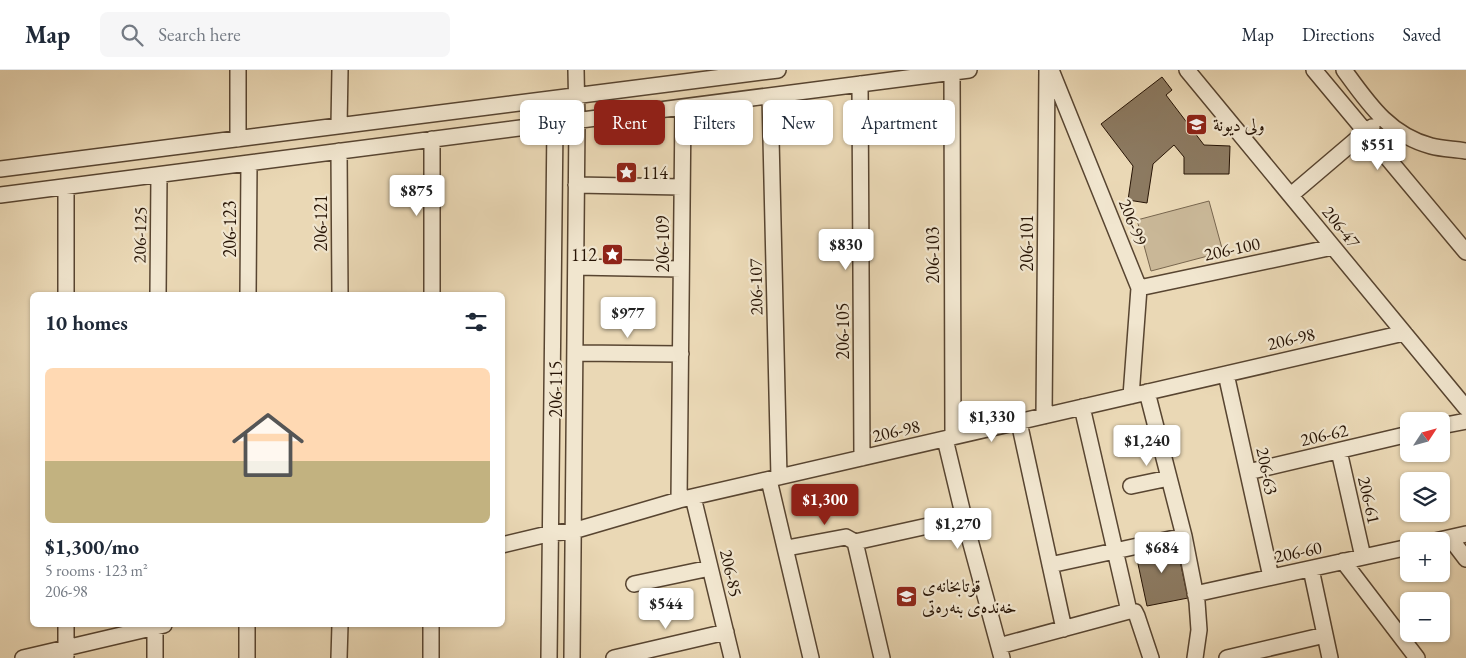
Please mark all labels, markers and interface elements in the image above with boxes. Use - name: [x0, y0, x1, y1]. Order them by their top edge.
- search box: [100, 12, 450, 57]
- text: Map: [25, 19, 70, 50]
- icon: search: [118, 21, 146, 49]
- text: Search here: [158, 22, 241, 47]
- text: Map: [1242, 23, 1274, 46]
- text: Directions: [1302, 23, 1374, 46]
- text: Saved: [1402, 23, 1441, 46]
- chip: Buy: [520, 100, 584, 145]
- chip: Rent: [594, 100, 665, 145]
- chip: Filters: [675, 100, 753, 145]
- chip: New: [763, 100, 833, 145]
- chip: Apartment: [843, 100, 955, 145]
- school or university icon: ولی دیونة: [1185, 113, 1209, 137]
- place label: ولی دیونة: [1213, 113, 1265, 136]
- pin: $551: [1348, 128, 1408, 171]
- text: $551: [1362, 134, 1394, 155]
- place icon: 114: [614, 161, 638, 185]
- place label: 114: [642, 161, 668, 184]
- pin: $875: [387, 174, 447, 217]
- text: $875: [401, 180, 433, 201]
- street label: 206-121: [309, 195, 332, 251]
- street label: 206-99: [1114, 195, 1153, 249]
- street label: 206-123: [218, 201, 241, 257]
- street label: 206-47: [1317, 201, 1366, 253]
- street label: 206-125: [128, 206, 151, 264]
- street label: 206-109: [651, 215, 674, 272]
- street label: 206-101: [1015, 215, 1038, 271]
- street label: 206-103: [921, 227, 944, 283]
- pin: $830: [816, 228, 876, 271]
- street label: 206-100: [1202, 231, 1262, 266]
- text: $830: [830, 234, 862, 255]
- place label: 112: [571, 243, 597, 266]
- place icon: 112: [601, 243, 625, 267]
- street label: 206-107: [744, 258, 767, 316]
- pin: $977: [598, 296, 658, 339]
- text: $977: [612, 302, 644, 323]
- street label: 206-105: [831, 303, 854, 359]
- icon: filters: [462, 308, 490, 336]
- text: 10 homes: [45, 309, 128, 336]
- street label: 206-98: [1265, 322, 1317, 355]
- street label: 206-115: [544, 361, 567, 417]
- icon: home: [223, 400, 313, 490]
- pin: $1,330: [951, 400, 1033, 443]
- text: $1,330: [969, 406, 1015, 427]
- north arrow: [1400, 412, 1450, 462]
- map controls: [1400, 412, 1450, 642]
- street label: 206-98: [870, 414, 922, 447]
- street label: 206-62: [1298, 418, 1350, 451]
- pin: $1,240: [1106, 424, 1188, 467]
- text: $1,240: [1124, 430, 1170, 451]
- street label: 206-63: [1251, 445, 1284, 497]
- button: layers: [1400, 472, 1450, 522]
- street label: 206-61: [1353, 474, 1386, 526]
- pin: $1,300: [784, 484, 866, 526]
- text: $1,300: [802, 489, 848, 510]
- pin: $1,270: [917, 508, 999, 550]
- text: $1,270: [935, 513, 981, 534]
- pin: $684: [1132, 532, 1192, 574]
- button: +: [1400, 532, 1450, 582]
- text: $1,300/mo: [45, 533, 139, 560]
- street label: 206-60: [1272, 535, 1324, 568]
- text: $684: [1146, 537, 1178, 558]
- street label: 206-85: [715, 547, 748, 599]
- text: 5 rooms · 123 m²: [45, 560, 148, 581]
- place label: قوتابخانەی خەندەی بنەرەتی: [922, 574, 1017, 618]
- text: 206-98: [45, 581, 88, 602]
- school or university icon: قوتابخانەی خەندەی بنەرەتی: [894, 584, 918, 608]
- pin: $544: [636, 588, 696, 630]
- button: −: [1400, 592, 1450, 642]
- text: $544: [650, 593, 682, 614]

